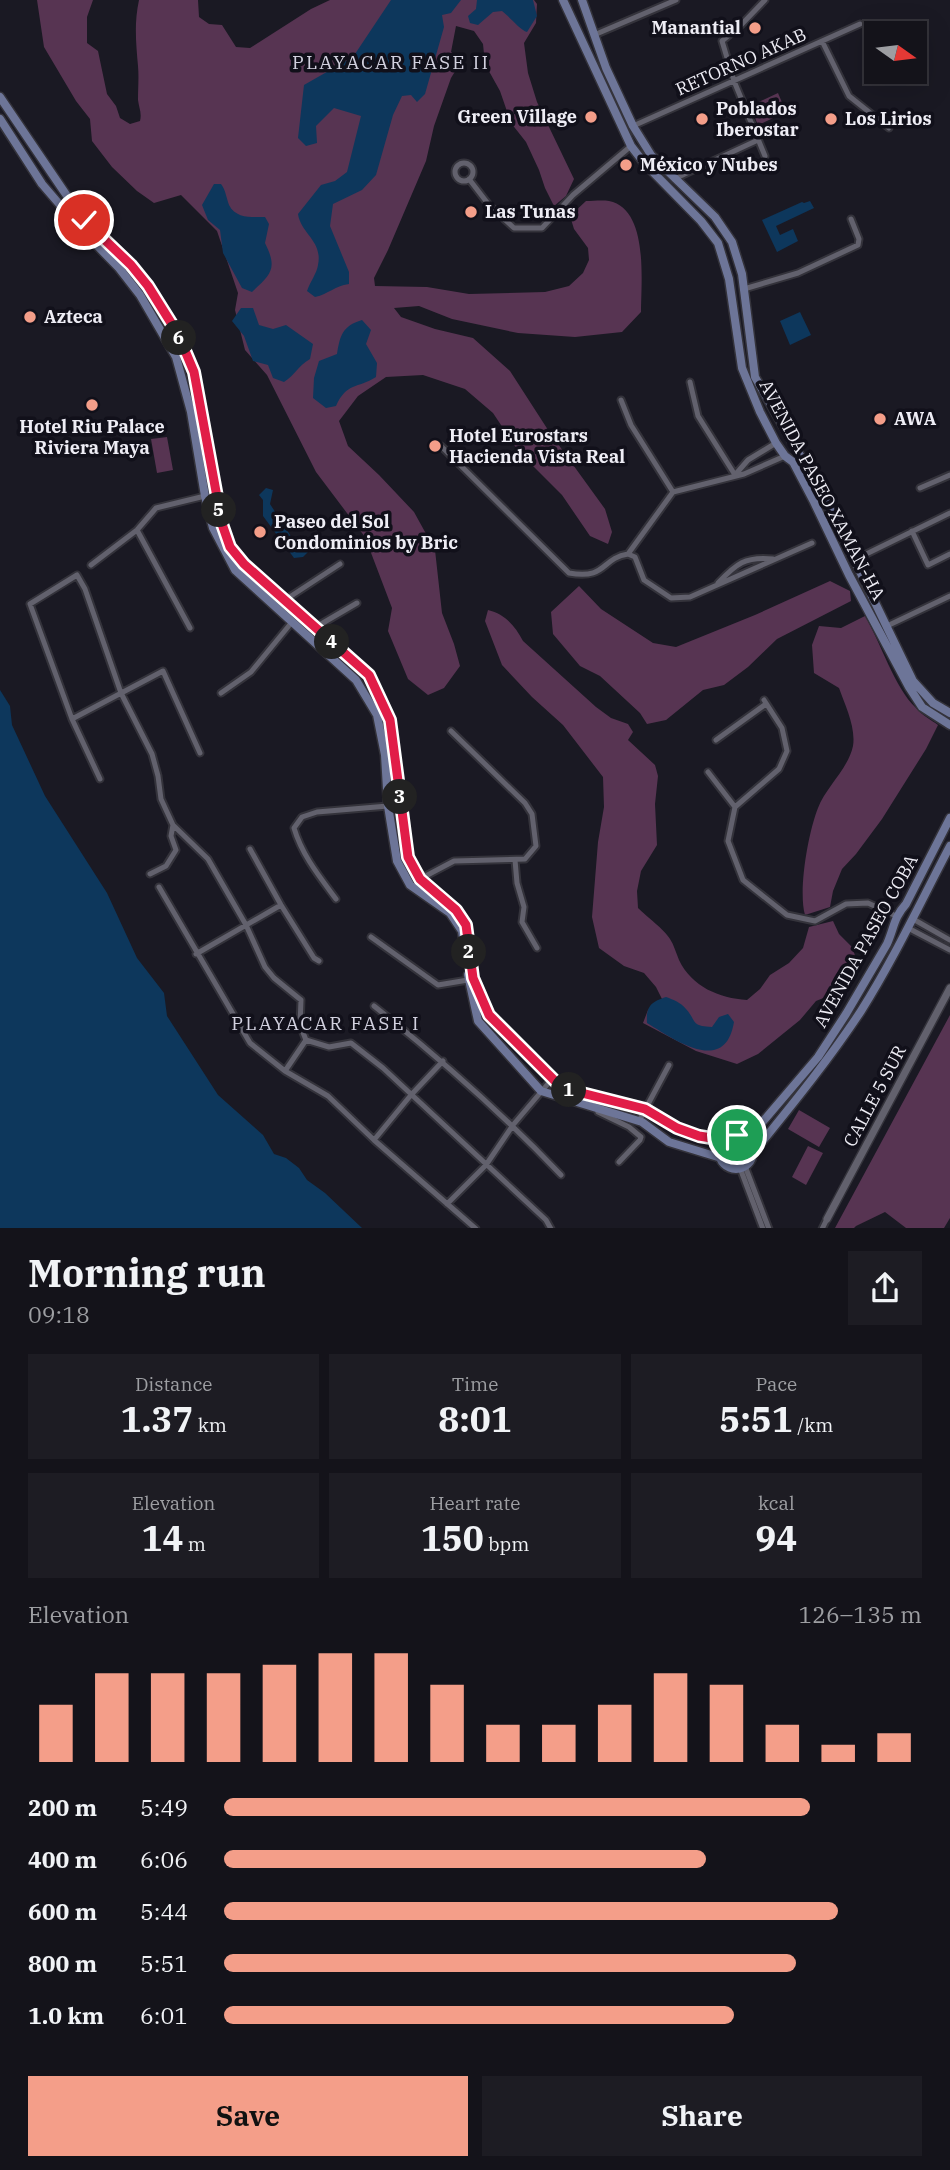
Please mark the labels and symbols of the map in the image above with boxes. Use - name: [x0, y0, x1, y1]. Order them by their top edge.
- place label: Manantial: [651, 16, 741, 39]
- marker: Manantial: [747, 20, 763, 36]
- north arrow: [864, 21, 928, 84]
- street label: RETORNO AKAB: [672, 22, 810, 101]
- district label: PLAYACAR FASE II: [292, 50, 490, 74]
- place label: Poblados Iberostar: [716, 97, 799, 141]
- place label: Green Village: [457, 105, 577, 128]
- place label: Los Lirios: [845, 107, 932, 130]
- marker: Green Village: [583, 109, 599, 125]
- marker: Poblados Iberostar: [694, 111, 710, 127]
- marker: Los Lirios: [823, 111, 839, 127]
- place label: México y Nubes: [640, 153, 778, 176]
- marker: México y Nubes: [618, 157, 634, 173]
- pin: [54, 190, 114, 250]
- place label: Las Tunas: [485, 200, 576, 223]
- marker: Las Tunas: [463, 204, 479, 220]
- place label: Azteca: [44, 305, 103, 328]
- marker: Azteca: [22, 309, 38, 325]
- pin: 6: [162, 320, 196, 356]
- street label: AVENIDA PASEO XAMAN-HA: [754, 376, 891, 604]
- marker: Hotel Riu Palace Riviera Maya: [84, 397, 100, 413]
- place label: AWA: [894, 407, 937, 430]
- marker: AWA: [872, 411, 888, 427]
- place label: Hotel Riu Palace Riviera Maya: [19, 415, 165, 459]
- place label: Hotel Eurostars Hacienda Vista Real: [449, 424, 625, 468]
- marker: Hotel Eurostars Hacienda Vista Real: [427, 438, 443, 454]
- pin: 5: [202, 492, 236, 528]
- place label: Paseo del Sol Condominios by Bric: [274, 510, 458, 554]
- marker: Paseo del Sol Condominios by Bric: [252, 524, 268, 540]
- pin: 4: [314, 624, 350, 660]
- pin: 3: [382, 780, 418, 814]
- street label: AVENIDA PASEO COBA: [808, 850, 923, 1031]
- pin: 2: [452, 934, 486, 970]
- district label: PLAYACAR FASE I: [231, 1011, 421, 1035]
- street label: CALLE 5 SUR: [838, 1041, 911, 1150]
- pin: 1: [552, 1072, 586, 1108]
- pin: [707, 1105, 767, 1165]

